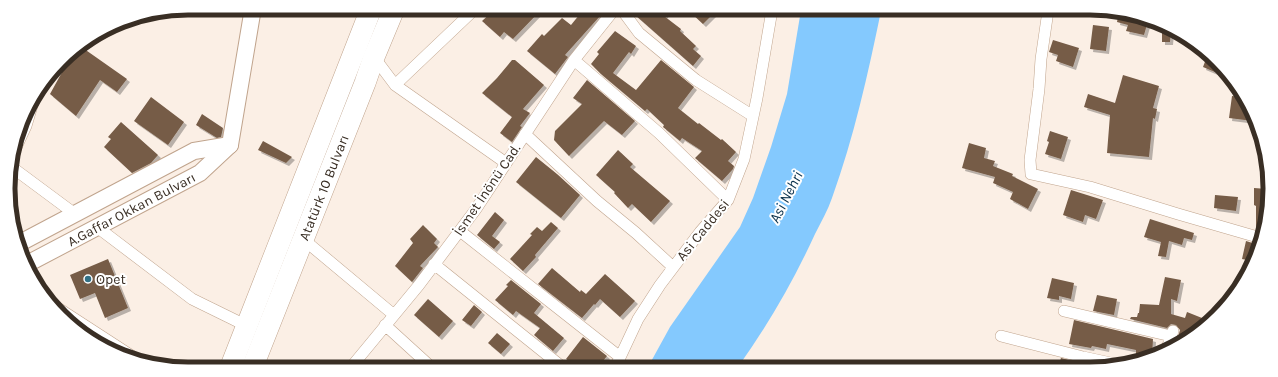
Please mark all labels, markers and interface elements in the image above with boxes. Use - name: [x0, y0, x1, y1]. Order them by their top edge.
- street label: Atatürk 10 Bulvarı: [295, 132, 352, 243]
- street label: İsmet İnönü Cad.: [450, 140, 524, 239]
- street label: A.Gaffar Okkan Bulvarı: [64, 168, 198, 250]
- water label: Asi Nehri: [765, 168, 807, 226]
- street label: Asi Caddesi: [673, 196, 733, 264]
- place label: Opet: [96, 271, 126, 288]
- marker: Opet: [83, 274, 93, 284]

